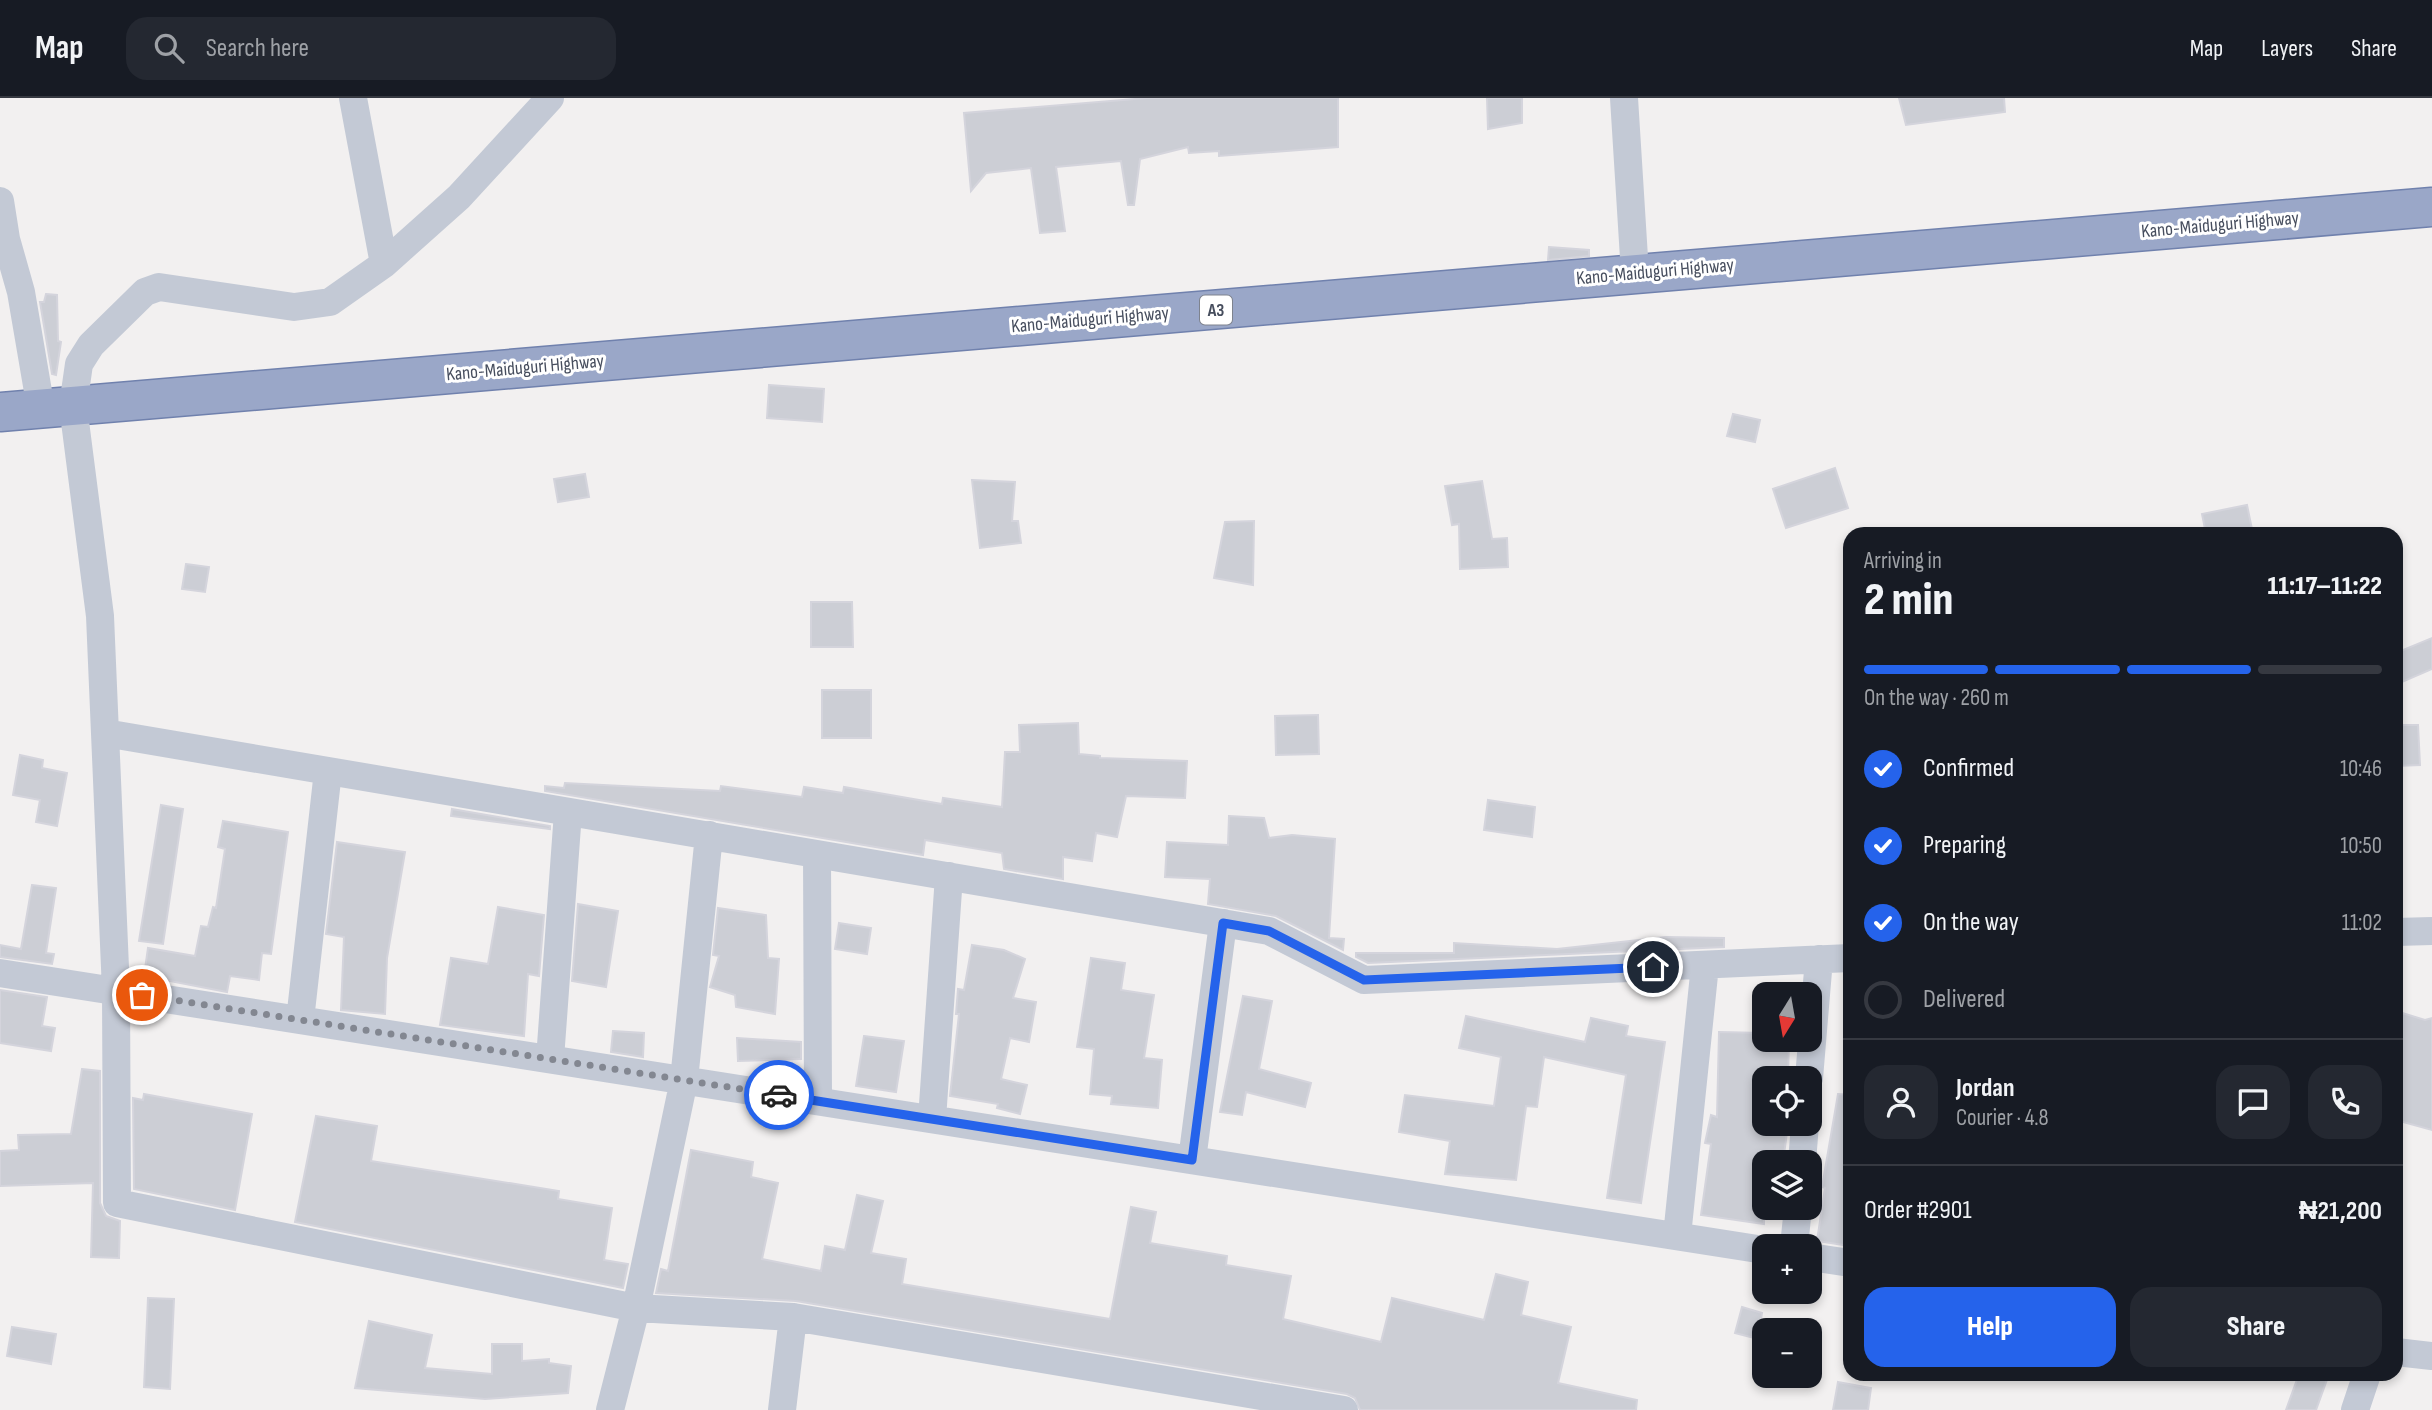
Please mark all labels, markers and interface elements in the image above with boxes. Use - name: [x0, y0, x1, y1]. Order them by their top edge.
- search box: [126, 17, 616, 80]
- text: Map: [35, 28, 84, 68]
- icon: search: [150, 29, 188, 67]
- text: Search here: [206, 33, 309, 64]
- text: Map: [2190, 34, 2223, 63]
- text: Layers: [2261, 34, 2313, 63]
- text: Share: [2351, 34, 2397, 63]
- street label: Kano-Maiduguri Highway: [2140, 207, 2300, 243]
- street label: Kano-Maiduguri Highway: [1575, 254, 1735, 290]
- road number: A3: [1200, 295, 1232, 324]
- street label: Kano-Maiduguri Highway: [1010, 302, 1170, 338]
- street label: Kano-Maiduguri Highway: [445, 350, 605, 386]
- text: Arriving in: [1864, 547, 1942, 575]
- text: 11:17–11:22: [2268, 571, 2382, 602]
- text: 2 min: [1864, 573, 1953, 628]
- text: On the way · 260 m: [1864, 684, 2009, 712]
- icon: check: [1864, 750, 1902, 788]
- text: Confirmed: [1923, 753, 2014, 784]
- text: 10:46: [2340, 755, 2382, 783]
- icon: check: [1864, 827, 1902, 865]
- text: Preparing: [1923, 830, 2006, 861]
- text: 10:50: [2340, 832, 2382, 860]
- icon: check: [1864, 904, 1902, 942]
- text: On the way: [1923, 907, 2019, 938]
- text: 11:02: [2342, 909, 2382, 937]
- pin: [1623, 937, 1683, 997]
- icon: home: [1634, 948, 1672, 986]
- pin: [112, 965, 172, 1025]
- icon: bag: [123, 976, 161, 1014]
- north arrow: [1752, 982, 1822, 1052]
- map controls: [1752, 982, 1822, 1388]
- text: Delivered: [1923, 984, 2005, 1015]
- courier: [744, 1060, 814, 1130]
- button: person: [1864, 1065, 1938, 1139]
- button: chat: [2216, 1065, 2290, 1139]
- button: phone: [2308, 1065, 2382, 1139]
- button: locate: [1752, 1066, 1822, 1136]
- text: Jordan: [1956, 1073, 2014, 1104]
- icon: car: [760, 1076, 798, 1114]
- text: Courier · 4.8: [1956, 1104, 2049, 1132]
- button: layers: [1752, 1150, 1822, 1220]
- text: Order #2901: [1864, 1195, 1972, 1226]
- text: ₦21,200: [2299, 1196, 2382, 1227]
- button: +: [1752, 1234, 1822, 1304]
- button: Help: [1864, 1287, 2116, 1367]
- button: Share: [2130, 1287, 2382, 1367]
- button: −: [1752, 1318, 1822, 1388]

